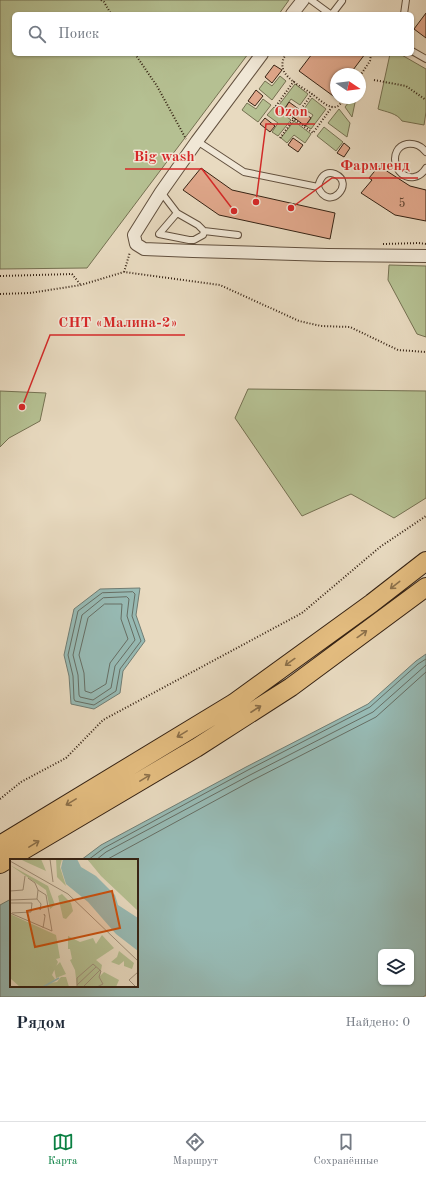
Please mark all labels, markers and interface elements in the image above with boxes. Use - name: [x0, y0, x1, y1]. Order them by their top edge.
- search box: [12, 12, 414, 56]
- icon: search: [26, 23, 48, 45]
- text: Поиск: [58, 27, 99, 42]
- north arrow: [330, 68, 366, 104]
- callout: Ozon: [266, 97, 315, 124]
- text: Ozon: [274, 105, 308, 120]
- callout: Big wash: [125, 142, 202, 169]
- text: Big wash: [133, 150, 195, 165]
- callout: Фармленд: [332, 151, 418, 178]
- text: Фармленд: [340, 159, 410, 174]
- house number: 5: [399, 197, 406, 210]
- callout: СНТ «Малина-2»: [50, 308, 185, 335]
- text: СНТ «Малина-2»: [58, 316, 178, 331]
- one-way arrow: [390, 581, 401, 589]
- one-way arrow: [356, 630, 367, 638]
- one-way arrow: [285, 658, 296, 666]
- one-way arrow: [250, 705, 261, 713]
- one-way arrow: [176, 731, 188, 739]
- one-way arrow: [139, 773, 151, 781]
- one-way arrow: [65, 798, 77, 806]
- one-way arrow: [28, 839, 40, 847]
- inset map: [10, 859, 138, 987]
- map controls: [378, 949, 414, 985]
- button: layers: [378, 949, 414, 985]
- text: Рядом: [16, 1015, 65, 1032]
- text: Найдено: 0: [346, 1016, 410, 1029]
- tab: Карта: [48, 1131, 77, 1169]
- tab: Маршрут: [173, 1131, 218, 1169]
- tab: Сохранённые: [313, 1131, 378, 1169]

